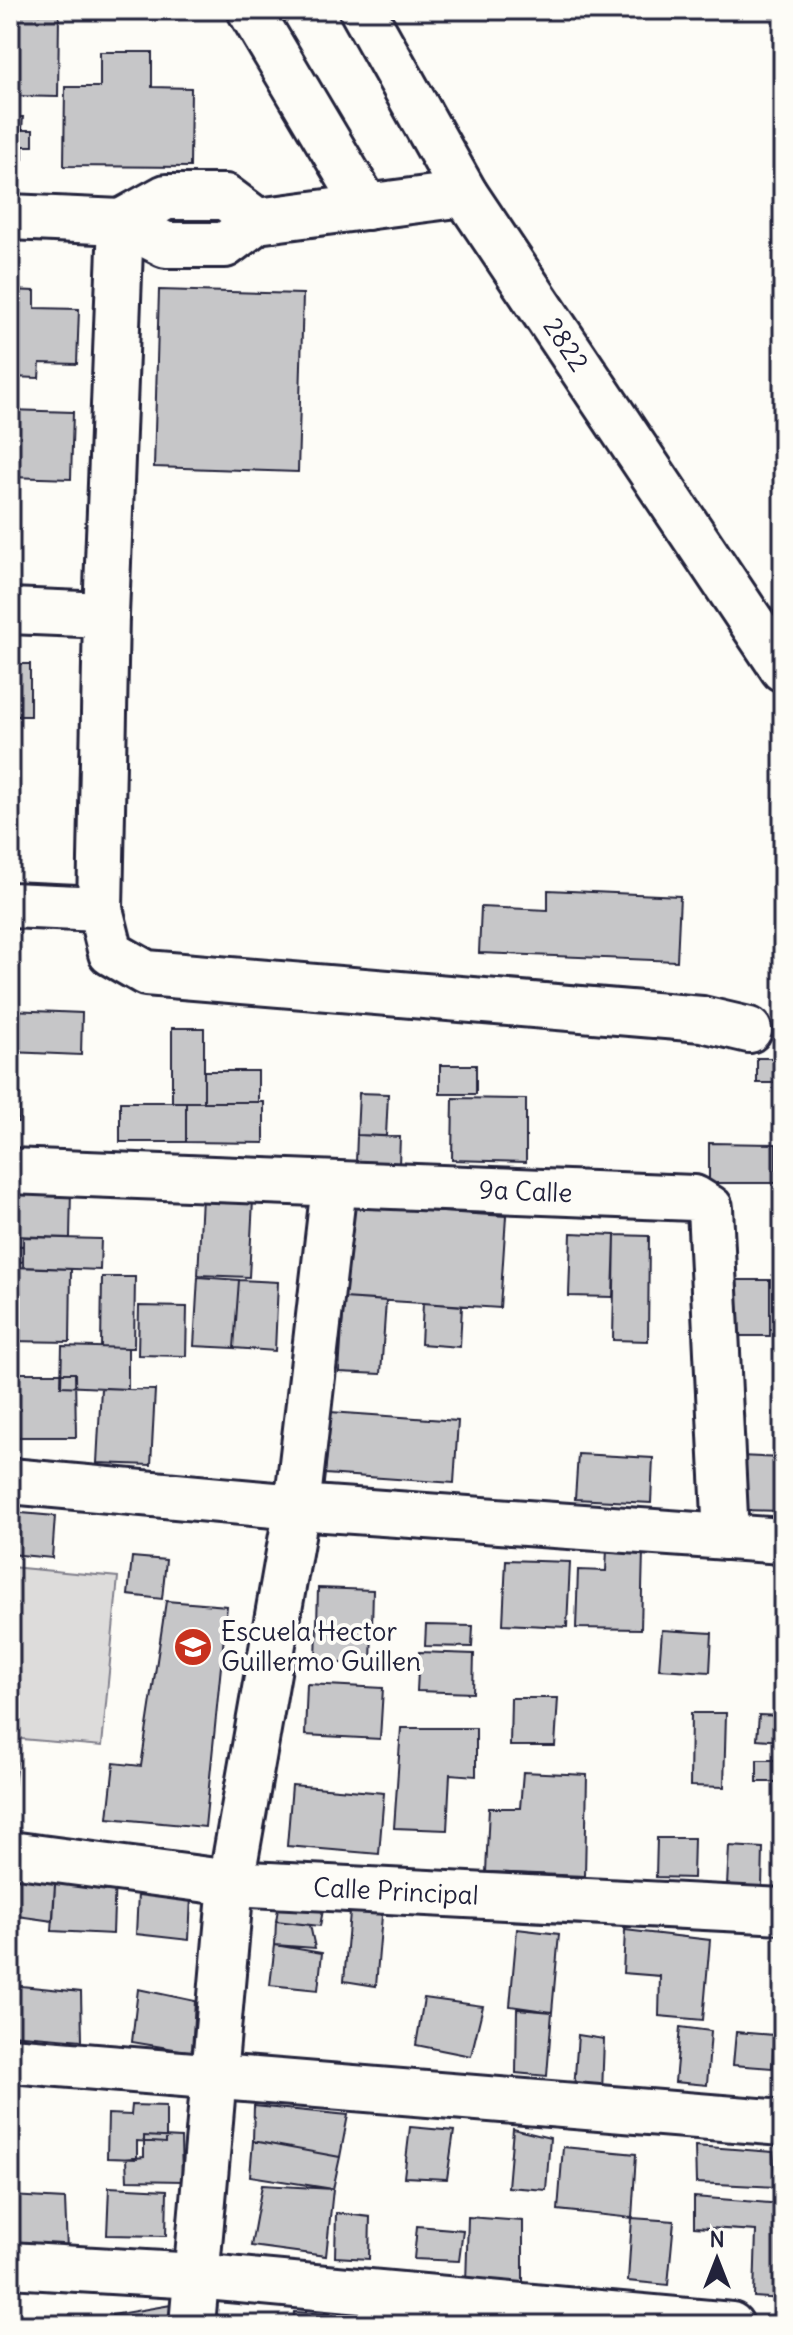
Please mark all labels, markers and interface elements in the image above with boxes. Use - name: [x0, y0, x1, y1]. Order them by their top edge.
- street label: 2822: [536, 311, 596, 377]
- street label: 9a Calle: [478, 1173, 573, 1209]
- place label: Escuela Hector Guillermo Guillen: [221, 1615, 421, 1678]
- school or university icon: Escuela Hector Guillermo Guillen: [172, 1626, 214, 1668]
- street label: Calle Principal: [313, 1870, 479, 1912]
- north arrow: [677, 2219, 757, 2299]
- text: N: [709, 2225, 725, 2253]

